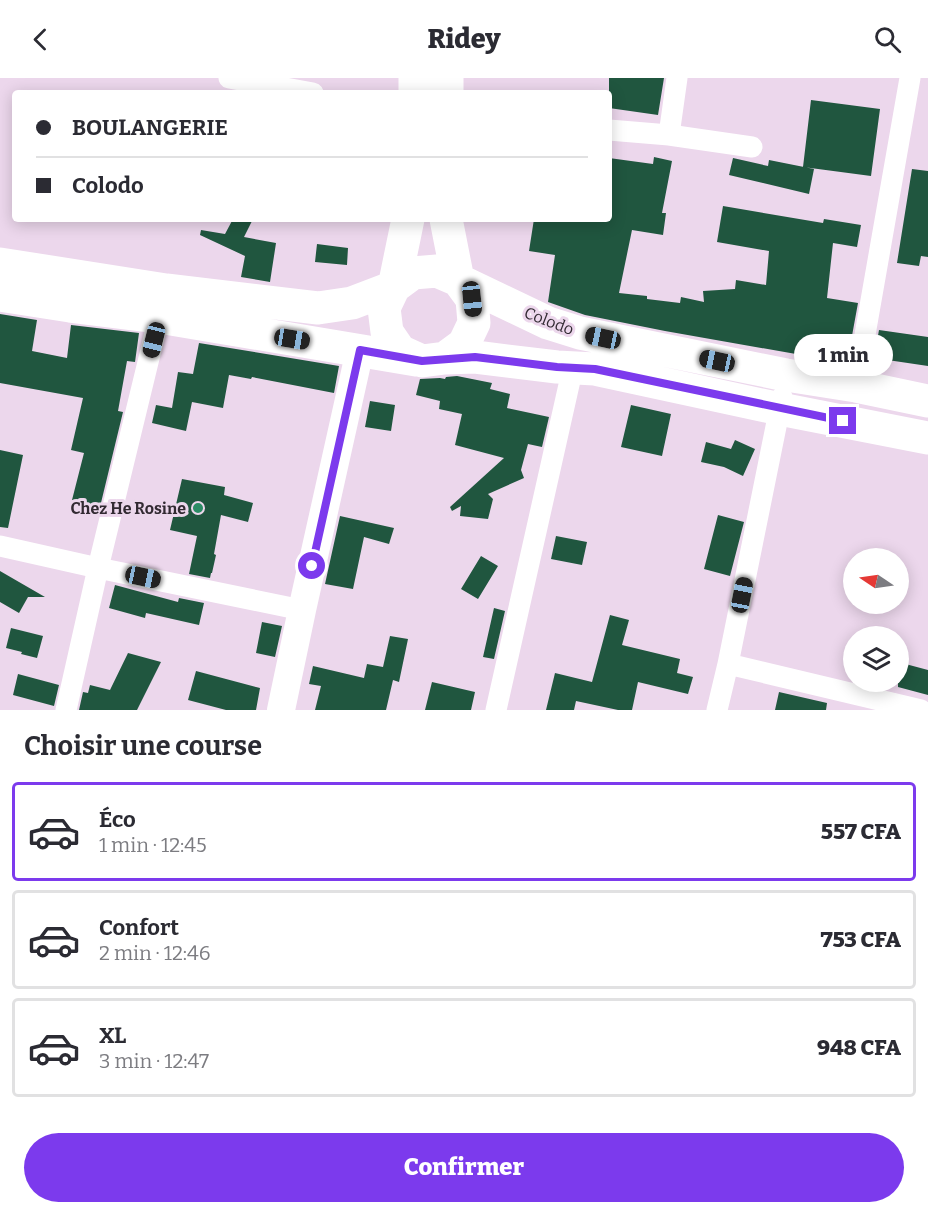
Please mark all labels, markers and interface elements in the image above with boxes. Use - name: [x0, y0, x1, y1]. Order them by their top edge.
- icon: back: [24, 23, 57, 56]
- text: Ridey: [427, 23, 501, 55]
- icon: search: [871, 23, 904, 56]
- text: BOULANGERIE: [72, 114, 228, 141]
- text: Colodo: [72, 172, 144, 199]
- car: [461, 280, 483, 318]
- street label: Colodo: [522, 303, 576, 339]
- car: [141, 320, 167, 360]
- car: [584, 325, 622, 351]
- car: [273, 327, 311, 351]
- callout: 1 min: [794, 334, 892, 376]
- text: 1 min: [818, 343, 869, 367]
- car: [698, 348, 736, 374]
- route end: [829, 407, 856, 434]
- place label: Chez He Rosine: [71, 499, 186, 518]
- marker: Chez He Rosine: [191, 501, 205, 515]
- north arrow: [843, 548, 909, 614]
- map controls: [843, 548, 909, 692]
- route start: [298, 552, 325, 579]
- car: [124, 564, 162, 590]
- car: [730, 576, 754, 614]
- button: layers: [843, 626, 909, 692]
- text: Choisir une course: [24, 730, 262, 762]
- icon: car: [27, 805, 81, 859]
- text: Éco: [99, 806, 136, 833]
- text: 557 CFA: [821, 818, 901, 845]
- text: 1 min · 12:45: [99, 833, 207, 857]
- icon: car: [27, 913, 81, 967]
- text: Confort: [99, 914, 179, 941]
- text: 753 CFA: [821, 926, 901, 953]
- text: 2 min · 12:46: [99, 941, 210, 965]
- icon: car: [27, 1021, 81, 1075]
- text: XL: [99, 1022, 126, 1049]
- text: 948 CFA: [817, 1034, 901, 1061]
- text: 3 min · 12:47: [99, 1049, 209, 1073]
- button: Confirmer: [24, 1133, 904, 1202]

